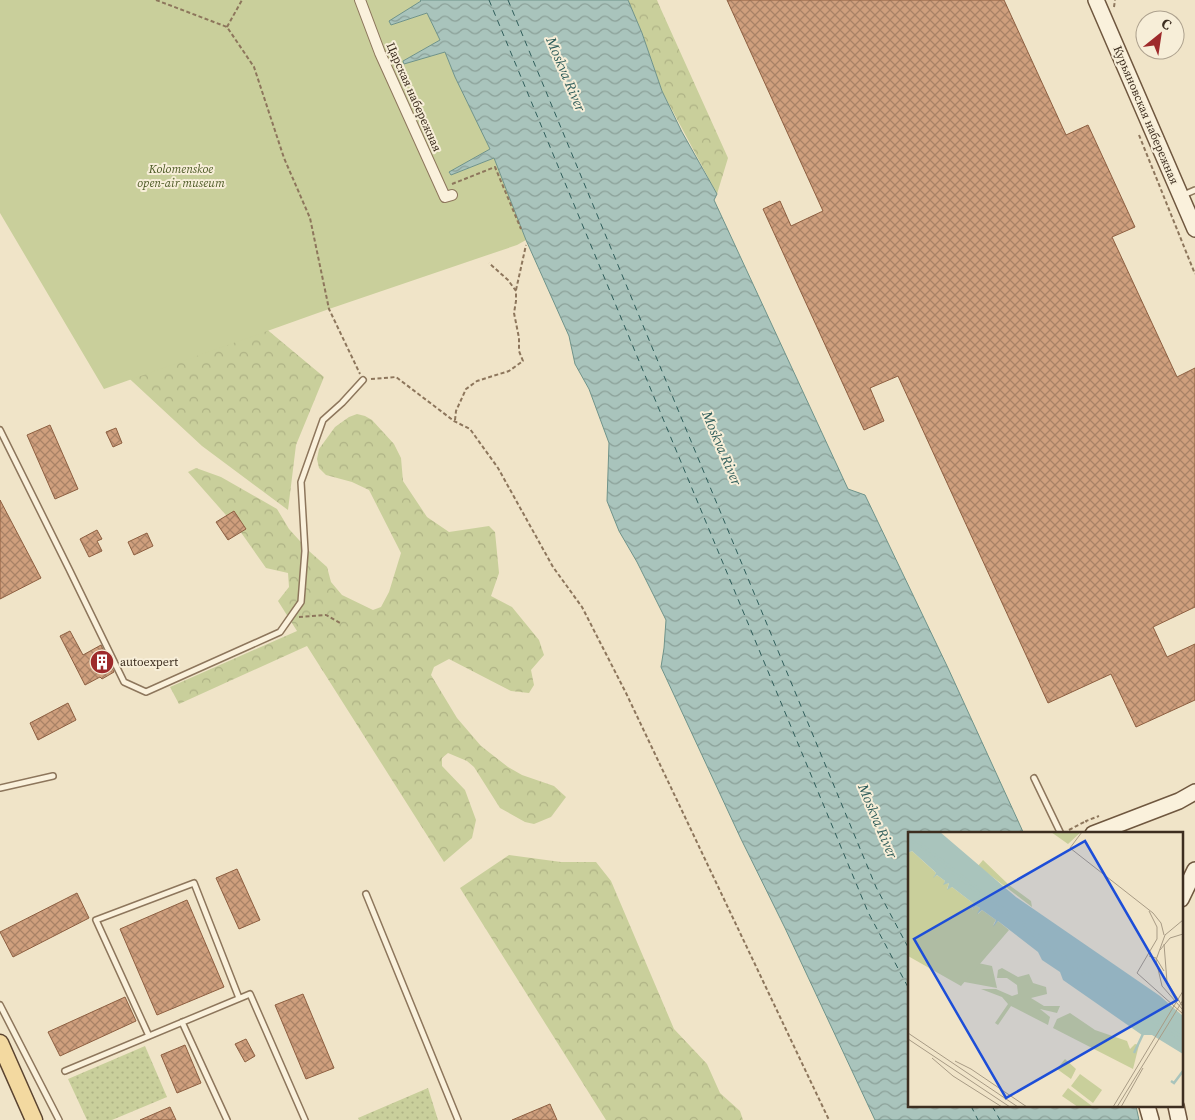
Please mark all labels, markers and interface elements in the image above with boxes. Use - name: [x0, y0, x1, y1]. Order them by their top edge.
- north arrow: [1135, 10, 1185, 60]
- text: С: [1158, 13, 1176, 35]
- water label: Moskva River: [541, 33, 591, 115]
- street label: Царская набережная: [383, 40, 445, 154]
- street label: Курьяновская набережная: [1109, 43, 1183, 187]
- park label: Kolomenskoe open-air museum: [137, 161, 225, 191]
- water label: Moskva River: [697, 407, 747, 489]
- building icon: autoexpert: [89, 649, 115, 675]
- place label: autoexpert: [120, 654, 178, 670]
- water label: Moskva River: [853, 780, 903, 862]
- inset map: [908, 832, 1182, 1108]

